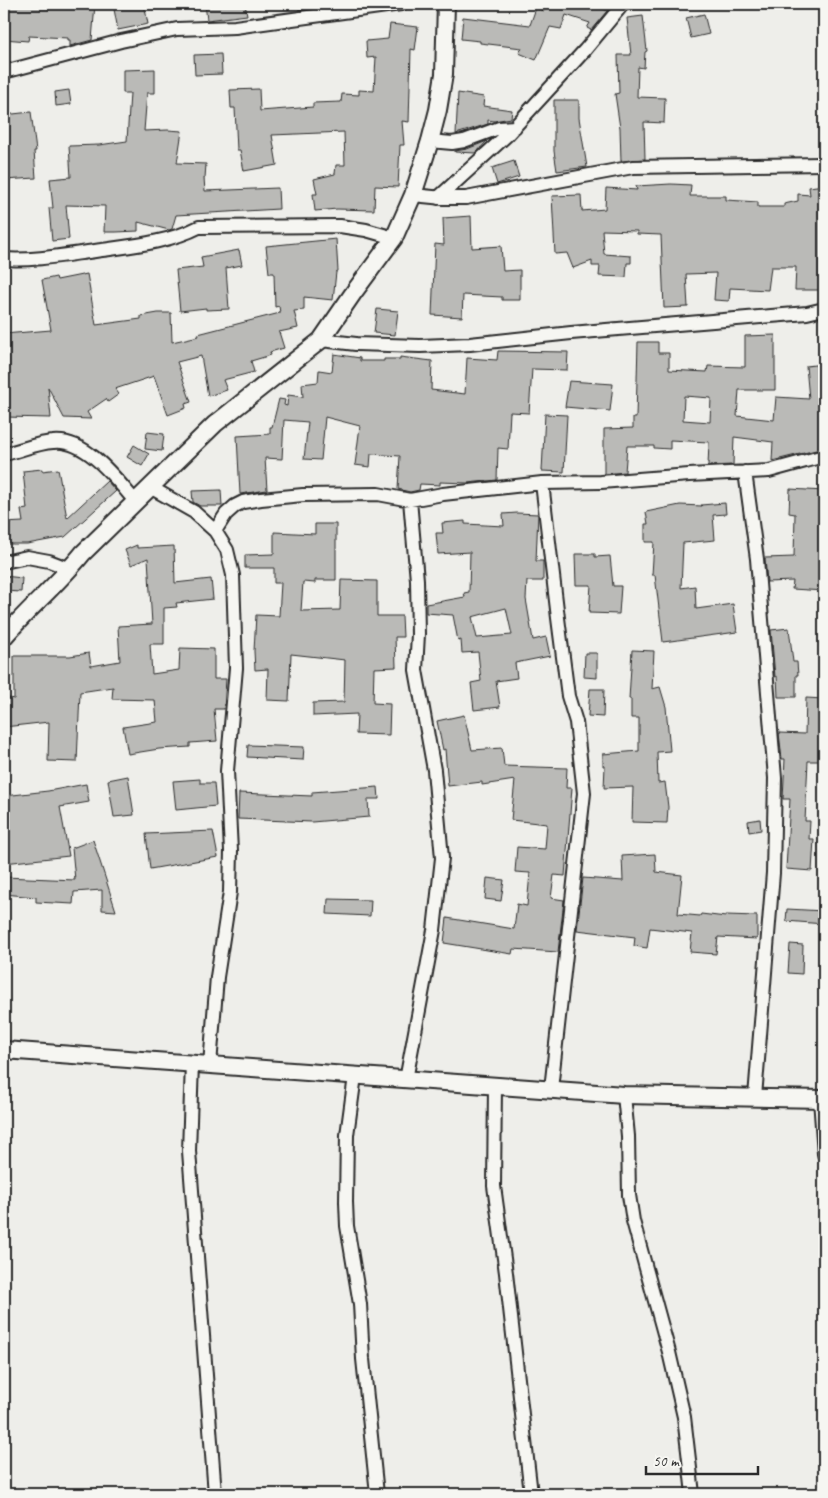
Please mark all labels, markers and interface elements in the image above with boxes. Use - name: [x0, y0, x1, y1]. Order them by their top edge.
- scale bar: [646, 1443, 758, 1475]
- text: 50 m: [653, 1452, 680, 1471]

